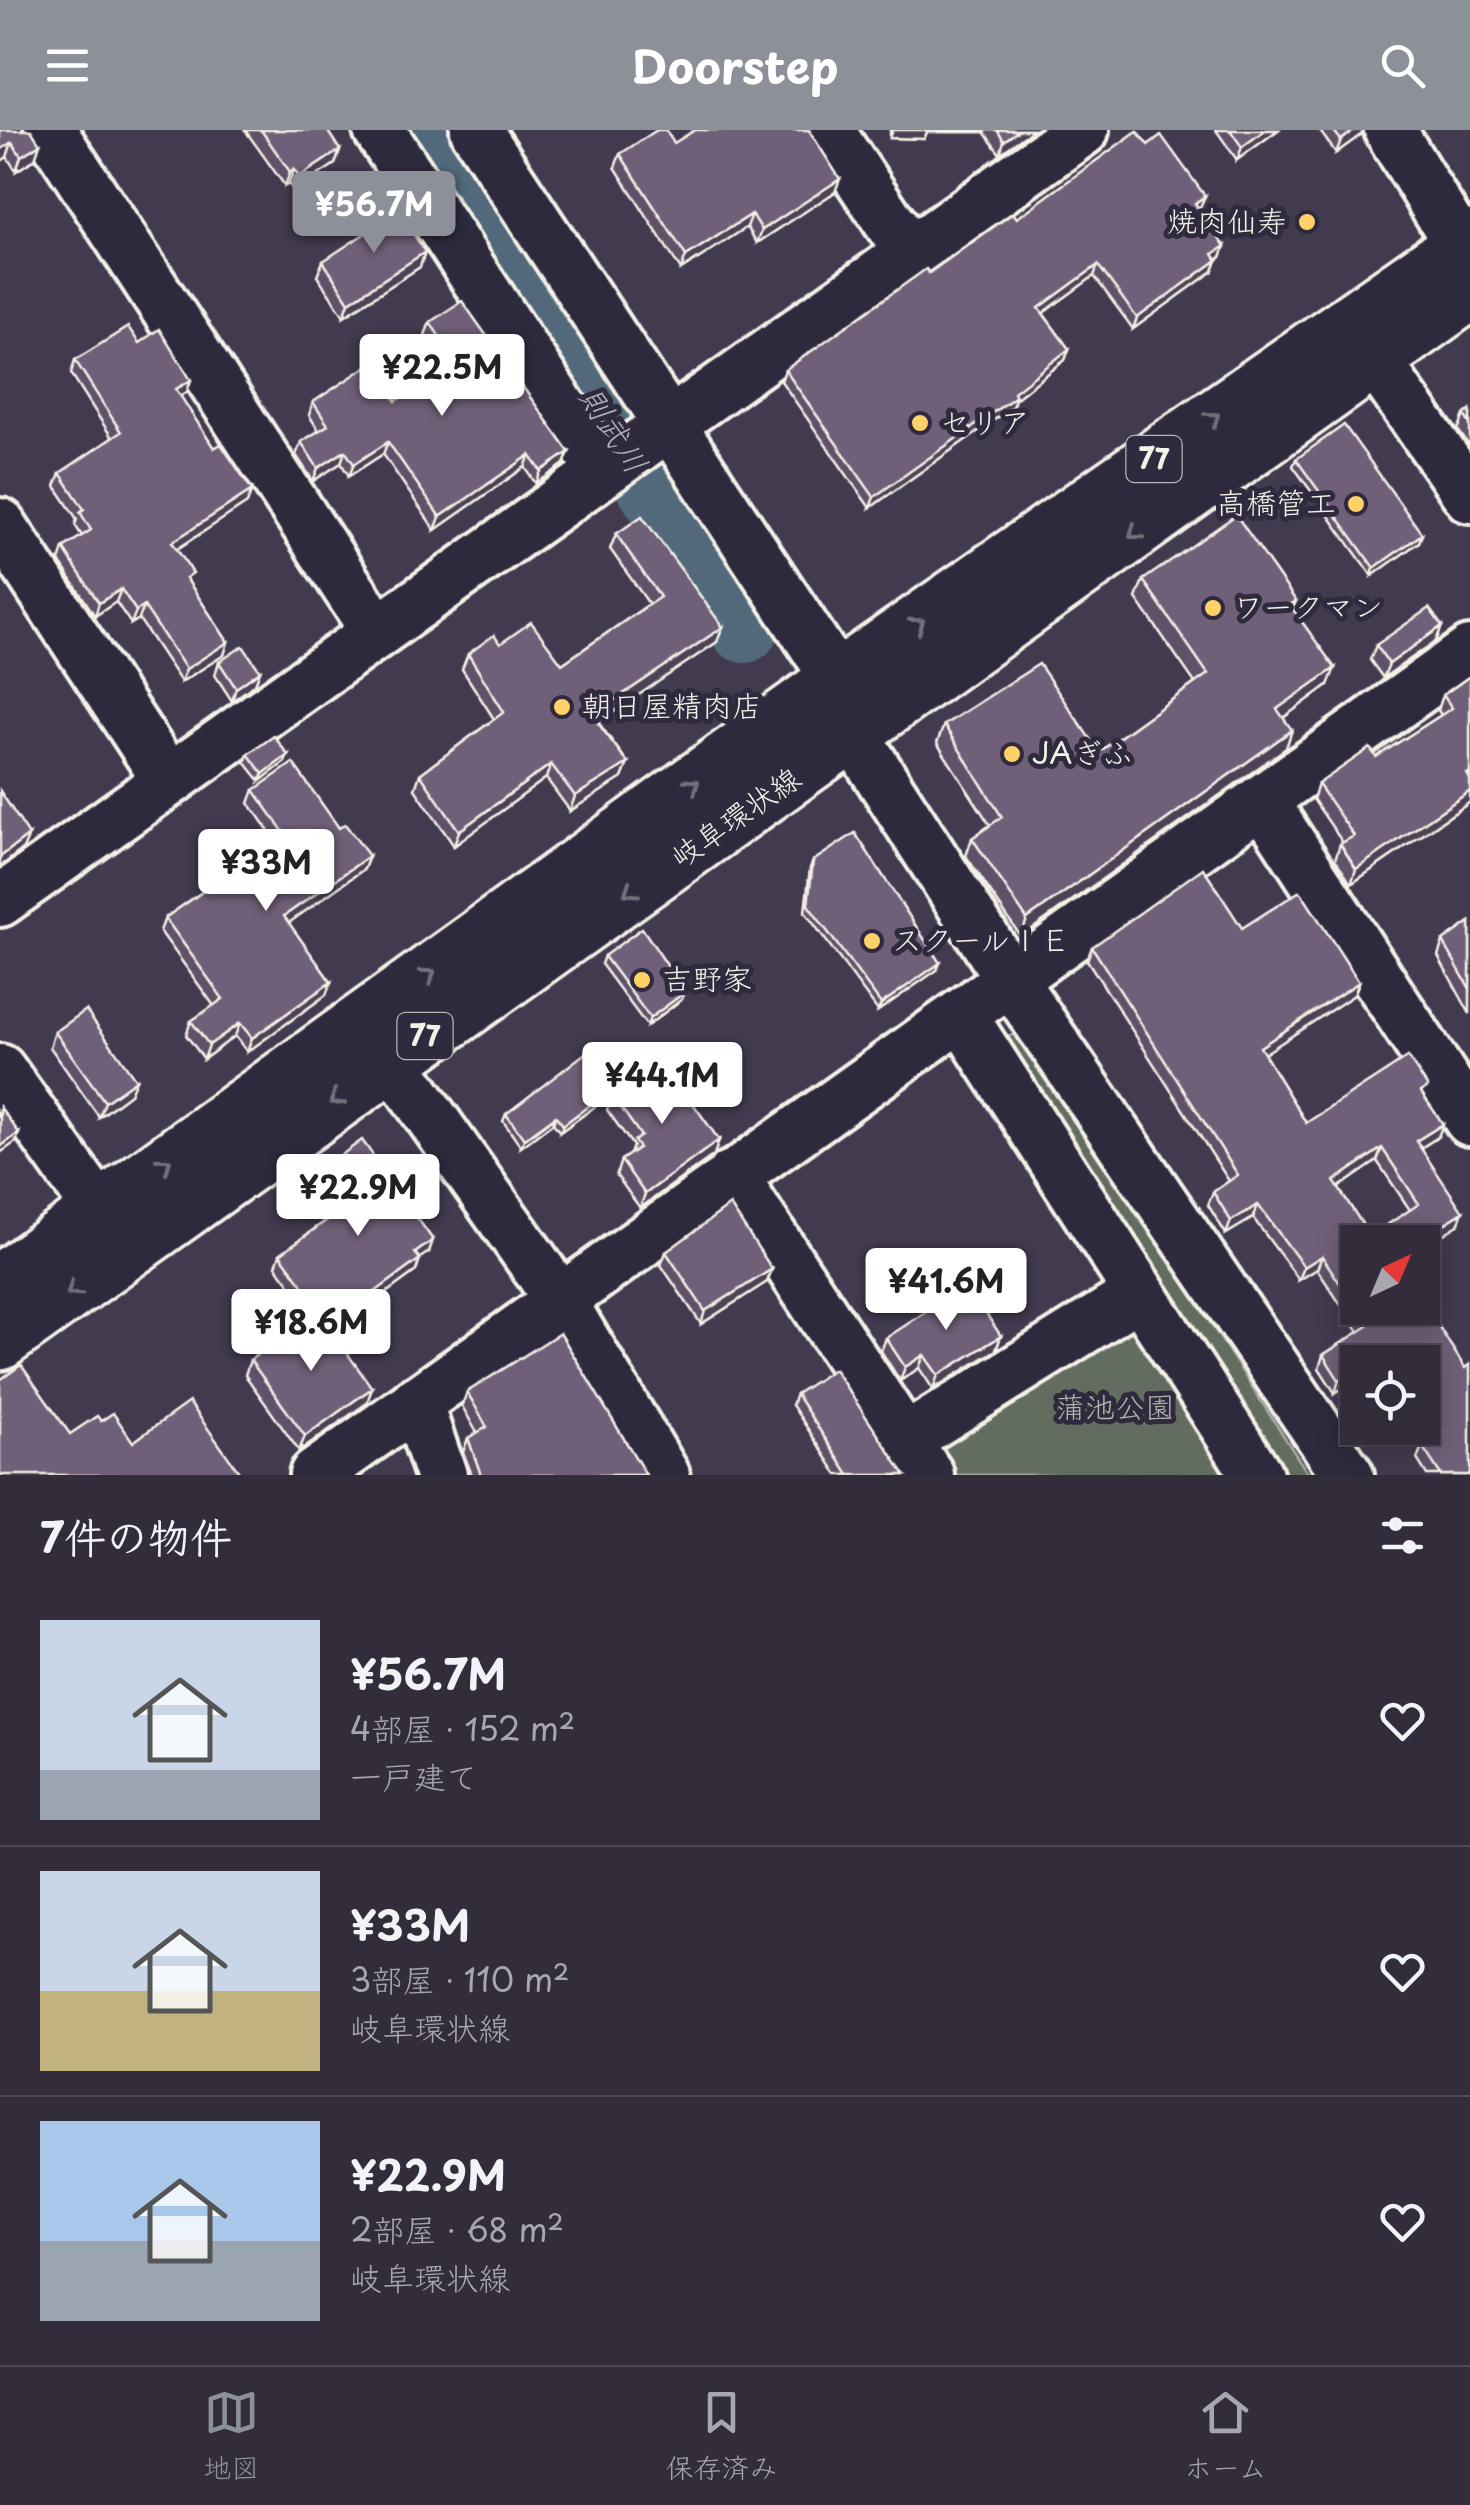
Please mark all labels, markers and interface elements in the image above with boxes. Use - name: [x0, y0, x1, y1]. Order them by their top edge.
- text: Doorstep: [632, 31, 838, 99]
- icon: menu: [40, 38, 95, 93]
- icon: search: [1375, 38, 1430, 93]
- pin: ¥56.7M: [293, 171, 455, 256]
- text: ¥56.7M: [314, 179, 434, 227]
- place label: 焼肉仙寿: [1167, 197, 1287, 242]
- marker: 焼肉仙寿: [1296, 211, 1318, 233]
- pin: ¥22.5M: [361, 334, 523, 419]
- text: ¥22.5M: [382, 342, 502, 390]
- water label: 則武川: [568, 376, 661, 482]
- place label: セリア: [940, 398, 1030, 443]
- marker: セリア: [909, 412, 931, 434]
- one-way arrow: [1202, 412, 1220, 430]
- road number: 77: [1126, 436, 1182, 482]
- place label: 高橋管工: [1216, 479, 1336, 524]
- marker: 高橋管工: [1345, 493, 1367, 515]
- one-way arrow: [1128, 522, 1146, 539]
- place label: ワークマン: [1233, 583, 1383, 628]
- marker: ワークマン: [1202, 597, 1224, 619]
- one-way arrow: [906, 618, 925, 636]
- place label: 朝日屋精肉店: [582, 682, 762, 727]
- marker: 朝日屋精肉店: [551, 696, 573, 718]
- place label: JAぎふ: [1032, 729, 1132, 774]
- marker: JAぎふ: [1001, 743, 1023, 765]
- street label: 岐阜環状線: [660, 755, 809, 877]
- one-way arrow: [682, 779, 700, 796]
- pin: ¥33M: [207, 829, 325, 914]
- text: ¥33M: [220, 837, 312, 885]
- one-way arrow: [623, 879, 642, 897]
- place label: スクールＩＥ: [892, 916, 1070, 961]
- marker: スクールＩＥ: [861, 930, 883, 952]
- place label: 吉野家: [662, 955, 752, 1000]
- one-way arrow: [418, 969, 437, 987]
- marker: 吉野家: [631, 969, 653, 991]
- road number: 77: [398, 1013, 452, 1059]
- pin: ¥44.1M: [581, 1042, 743, 1127]
- text: ¥44.1M: [604, 1050, 720, 1098]
- one-way arrow: [329, 1087, 348, 1105]
- pin: ¥22.9M: [277, 1154, 439, 1239]
- one-way arrow: [154, 1159, 172, 1176]
- text: ¥22.9M: [298, 1162, 418, 1210]
- north arrow: [1340, 1225, 1440, 1325]
- map controls: [1340, 1225, 1440, 1445]
- pin: ¥41.6M: [865, 1248, 1027, 1333]
- text: ¥41.6M: [888, 1256, 1004, 1304]
- one-way arrow: [66, 1278, 84, 1295]
- pin: ¥18.6M: [230, 1289, 392, 1374]
- text: ¥18.6M: [253, 1297, 369, 1345]
- button: locate: [1340, 1345, 1440, 1445]
- park label: 蒲池公園: [1055, 1383, 1175, 1428]
- text: 7件の物件: [40, 1504, 232, 1567]
- icon: filters: [1375, 1508, 1430, 1563]
- text: ¥56.7M: [350, 1641, 506, 1704]
- icon: home: [120, 1660, 240, 1780]
- icon: heart: [1375, 1693, 1430, 1748]
- text: 4部屋 · 152 m²: [350, 1704, 575, 1752]
- text: 一戸建て: [350, 1752, 478, 1800]
- text: ¥33M: [350, 1892, 470, 1955]
- icon: home: [120, 1911, 240, 2031]
- icon: heart: [1375, 1944, 1430, 1999]
- text: 3部屋 · 110 m²: [350, 1955, 569, 2003]
- text: 岐阜環状線: [350, 2003, 510, 2051]
- text: ¥22.9M: [350, 2142, 506, 2205]
- icon: home: [120, 2161, 240, 2281]
- icon: heart: [1375, 2194, 1430, 2249]
- text: 2部屋 · 68 m²: [350, 2205, 564, 2253]
- text: 岐阜環状線: [350, 2253, 510, 2301]
- tab: 地図: [203, 2385, 259, 2488]
- tab: 保存済み: [666, 2385, 778, 2488]
- tab: ホーム: [1184, 2385, 1267, 2488]

